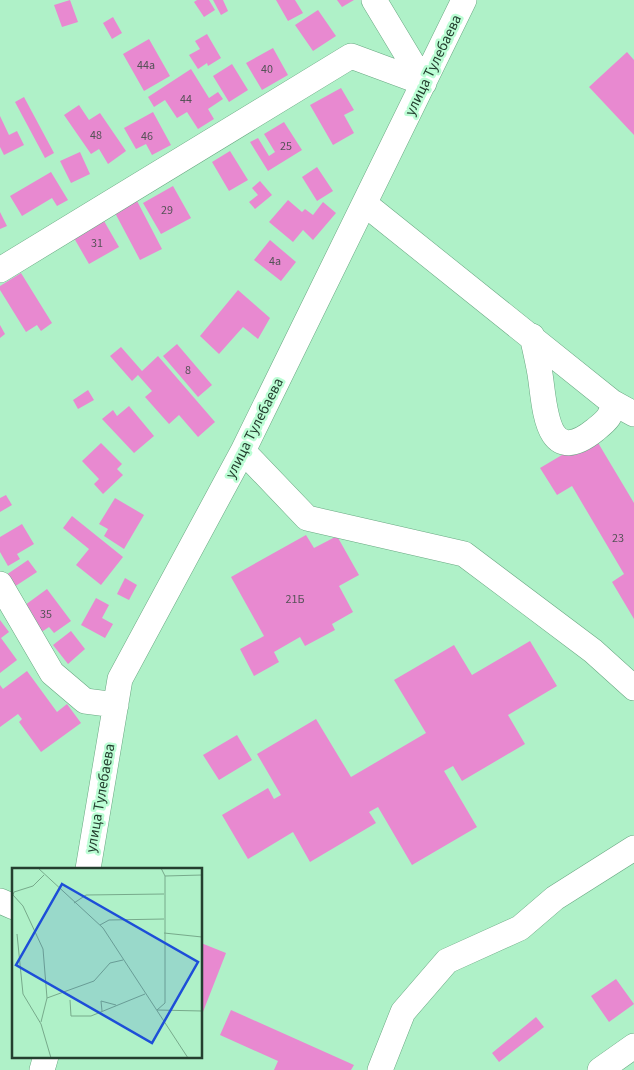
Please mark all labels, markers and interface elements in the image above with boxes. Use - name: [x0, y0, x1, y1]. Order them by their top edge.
- street label: улица Тулебаева: [400, 11, 467, 119]
- house number: 44а: [137, 57, 155, 74]
- house number: 40: [261, 61, 273, 78]
- house number: 44: [180, 91, 192, 108]
- house number: 48: [90, 127, 102, 144]
- house number: 46: [141, 128, 153, 145]
- house number: 25: [280, 138, 292, 155]
- house number: 29: [161, 202, 173, 219]
- house number: 31: [91, 235, 103, 252]
- house number: 4а: [269, 253, 281, 270]
- house number: 8: [185, 362, 191, 379]
- street label: улица Тулебаева: [220, 374, 289, 482]
- house number: 23: [612, 530, 624, 547]
- house number: 21Б: [286, 591, 304, 608]
- house number: 35: [40, 606, 52, 623]
- street label: улица Тулебаева: [81, 742, 120, 854]
- inset map: [12, 868, 202, 1058]

